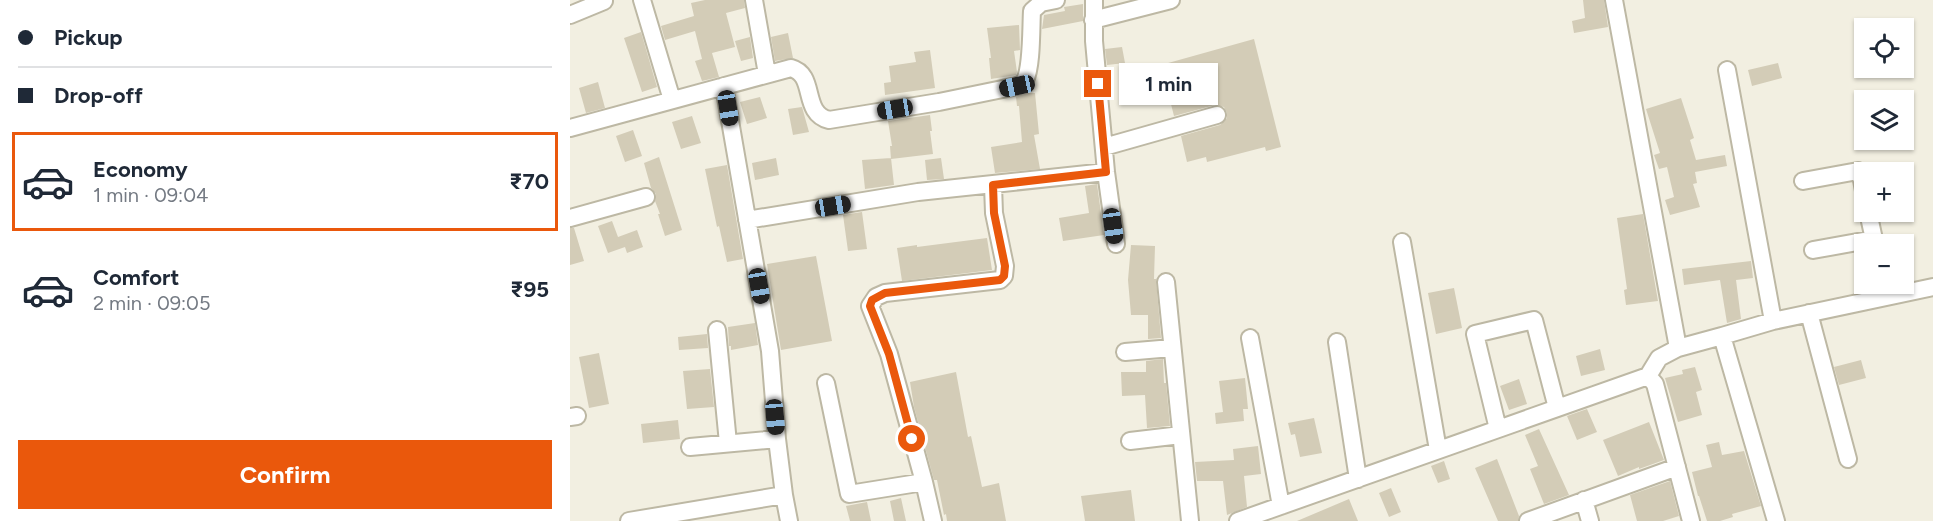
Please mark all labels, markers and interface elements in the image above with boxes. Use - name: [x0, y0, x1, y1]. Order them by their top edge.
- map controls: [1854, 18, 1914, 294]
- button: locate: [1854, 18, 1914, 78]
- text: Pickup: [54, 24, 123, 51]
- callout: 1 min: [1119, 63, 1218, 105]
- route end: [1084, 70, 1111, 97]
- text: 1 min: [1145, 72, 1192, 96]
- car: [998, 73, 1036, 99]
- text: Drop-off: [54, 82, 143, 109]
- car: [716, 89, 740, 127]
- button: layers: [1854, 90, 1914, 150]
- car: [876, 97, 914, 121]
- icon: car: [21, 155, 75, 209]
- text: Economy: [93, 156, 188, 183]
- button: +: [1854, 162, 1914, 222]
- text: ₹70: [509, 168, 549, 195]
- text: 1 min · 09:04: [93, 183, 208, 207]
- car: [814, 194, 852, 218]
- car: [1102, 207, 1124, 245]
- button: −: [1854, 234, 1914, 294]
- icon: car: [21, 263, 75, 317]
- text: Comfort: [93, 264, 179, 291]
- car: [747, 267, 771, 305]
- text: ₹95: [510, 276, 549, 303]
- text: 2 min · 09:05: [93, 291, 210, 315]
- car: [764, 398, 786, 436]
- route start: [898, 425, 925, 452]
- button: Confirm: [18, 440, 552, 509]

